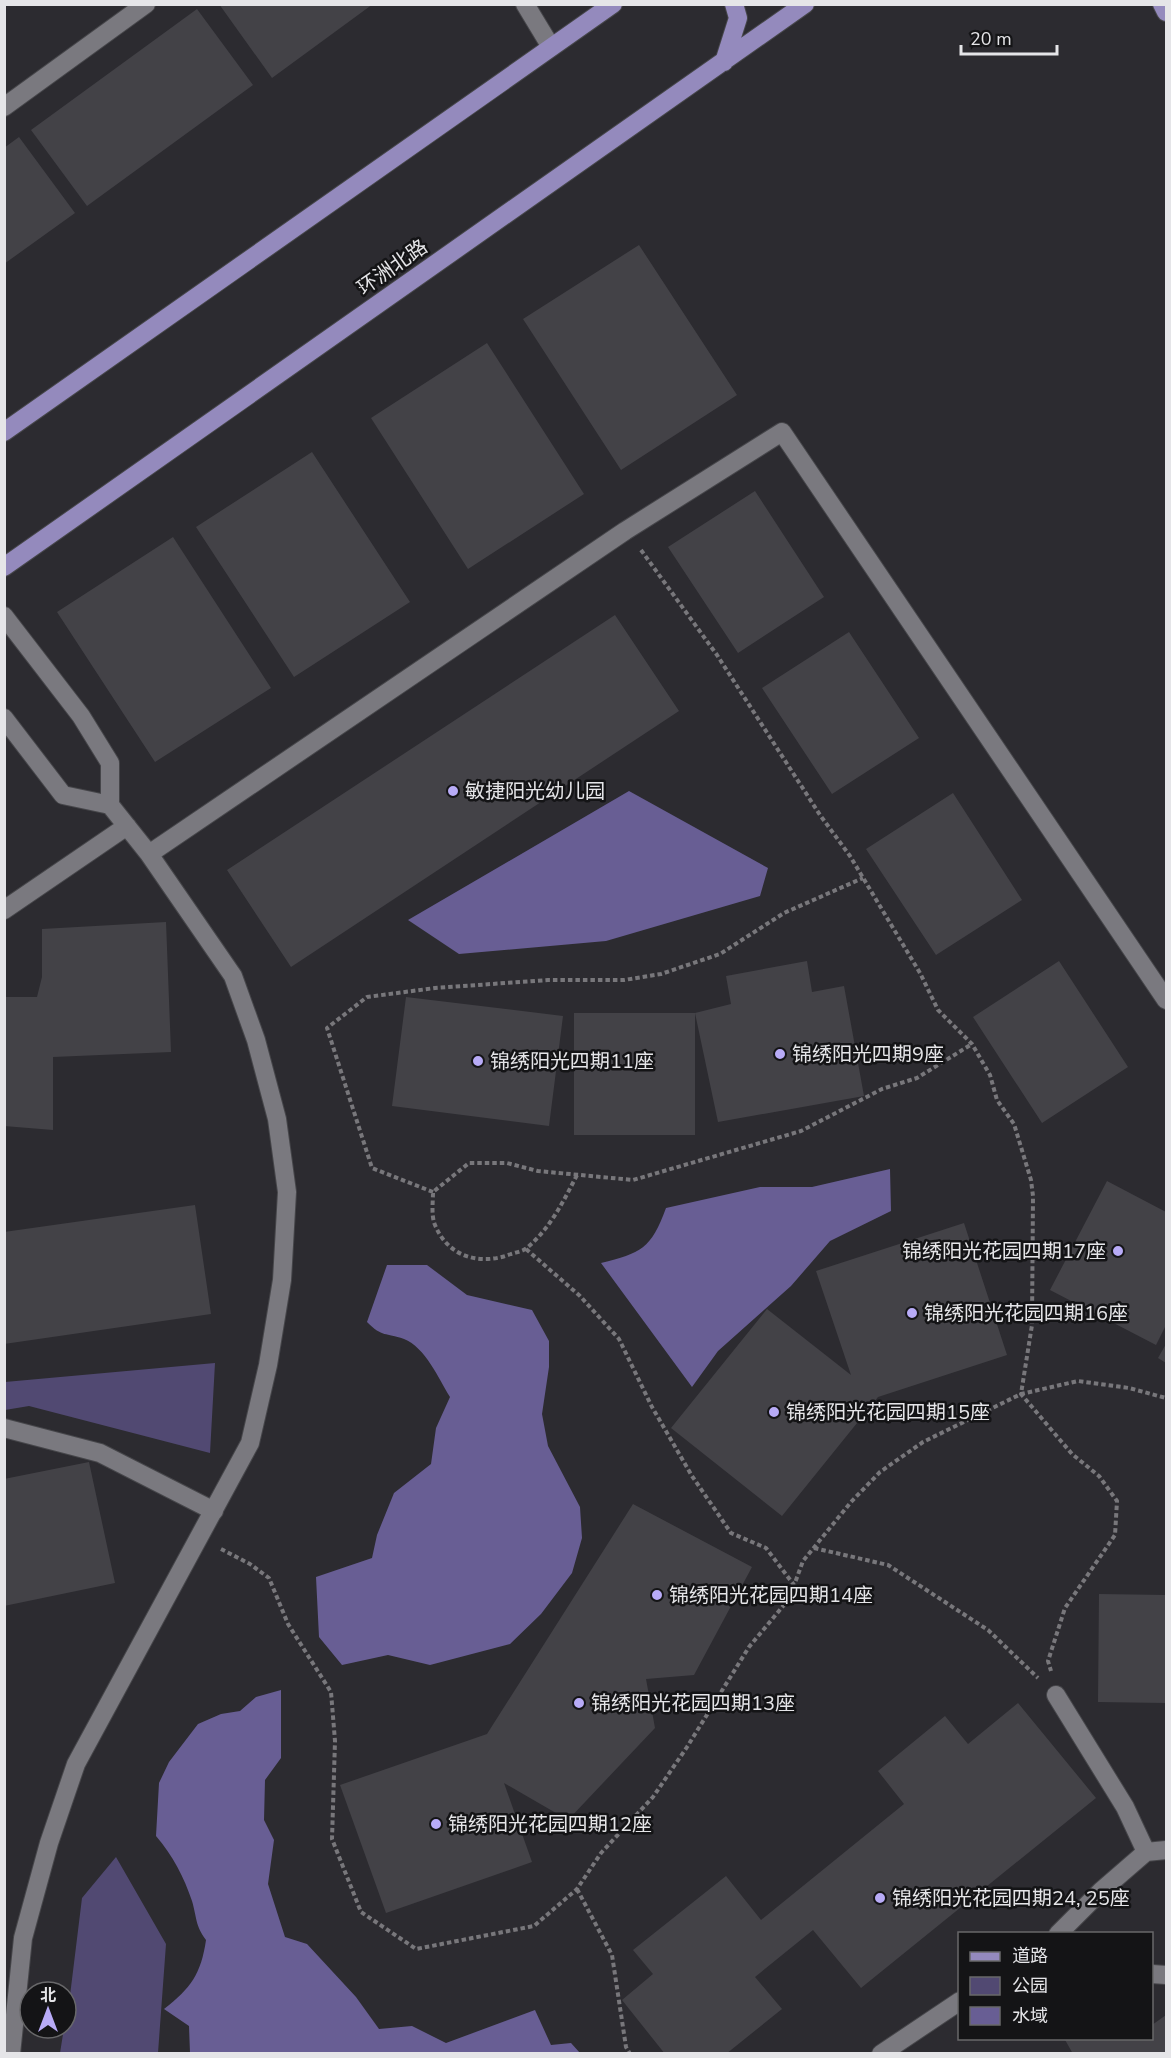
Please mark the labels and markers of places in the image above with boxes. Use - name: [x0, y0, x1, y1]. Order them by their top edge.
- place label: 敏捷阳光幼儿园: [465, 778, 605, 805]
- marker: 敏捷阳光幼儿园: [446, 784, 460, 798]
- place label: 锦绣阳光四期9座: [792, 1041, 944, 1068]
- marker: 锦绣阳光四期9座: [773, 1047, 787, 1061]
- place label: 锦绣阳光四期11座: [490, 1048, 654, 1075]
- marker: 锦绣阳光四期11座: [471, 1054, 485, 1068]
- place label: 锦绣阳光花园四期17座: [902, 1238, 1106, 1265]
- marker: 锦绣阳光花园四期17座: [1111, 1244, 1125, 1258]
- place label: 锦绣阳光花园四期16座: [924, 1300, 1128, 1327]
- marker: 锦绣阳光花园四期16座: [905, 1306, 919, 1320]
- place label: 锦绣阳光花园四期15座: [786, 1399, 990, 1426]
- marker: 锦绣阳光花园四期15座: [767, 1405, 781, 1419]
- place label: 锦绣阳光花园四期14座: [669, 1582, 873, 1609]
- marker: 锦绣阳光花园四期14座: [650, 1588, 664, 1602]
- place label: 锦绣阳光花园四期13座: [591, 1690, 795, 1717]
- marker: 锦绣阳光花园四期13座: [572, 1696, 586, 1710]
- place label: 锦绣阳光花园四期12座: [448, 1811, 652, 1838]
- marker: 锦绣阳光花园四期12座: [429, 1817, 443, 1831]
- place label: 锦绣阳光花园四期24, 25座: [892, 1885, 1130, 1912]
- marker: 锦绣阳光花园四期24, 25座: [873, 1891, 887, 1905]

